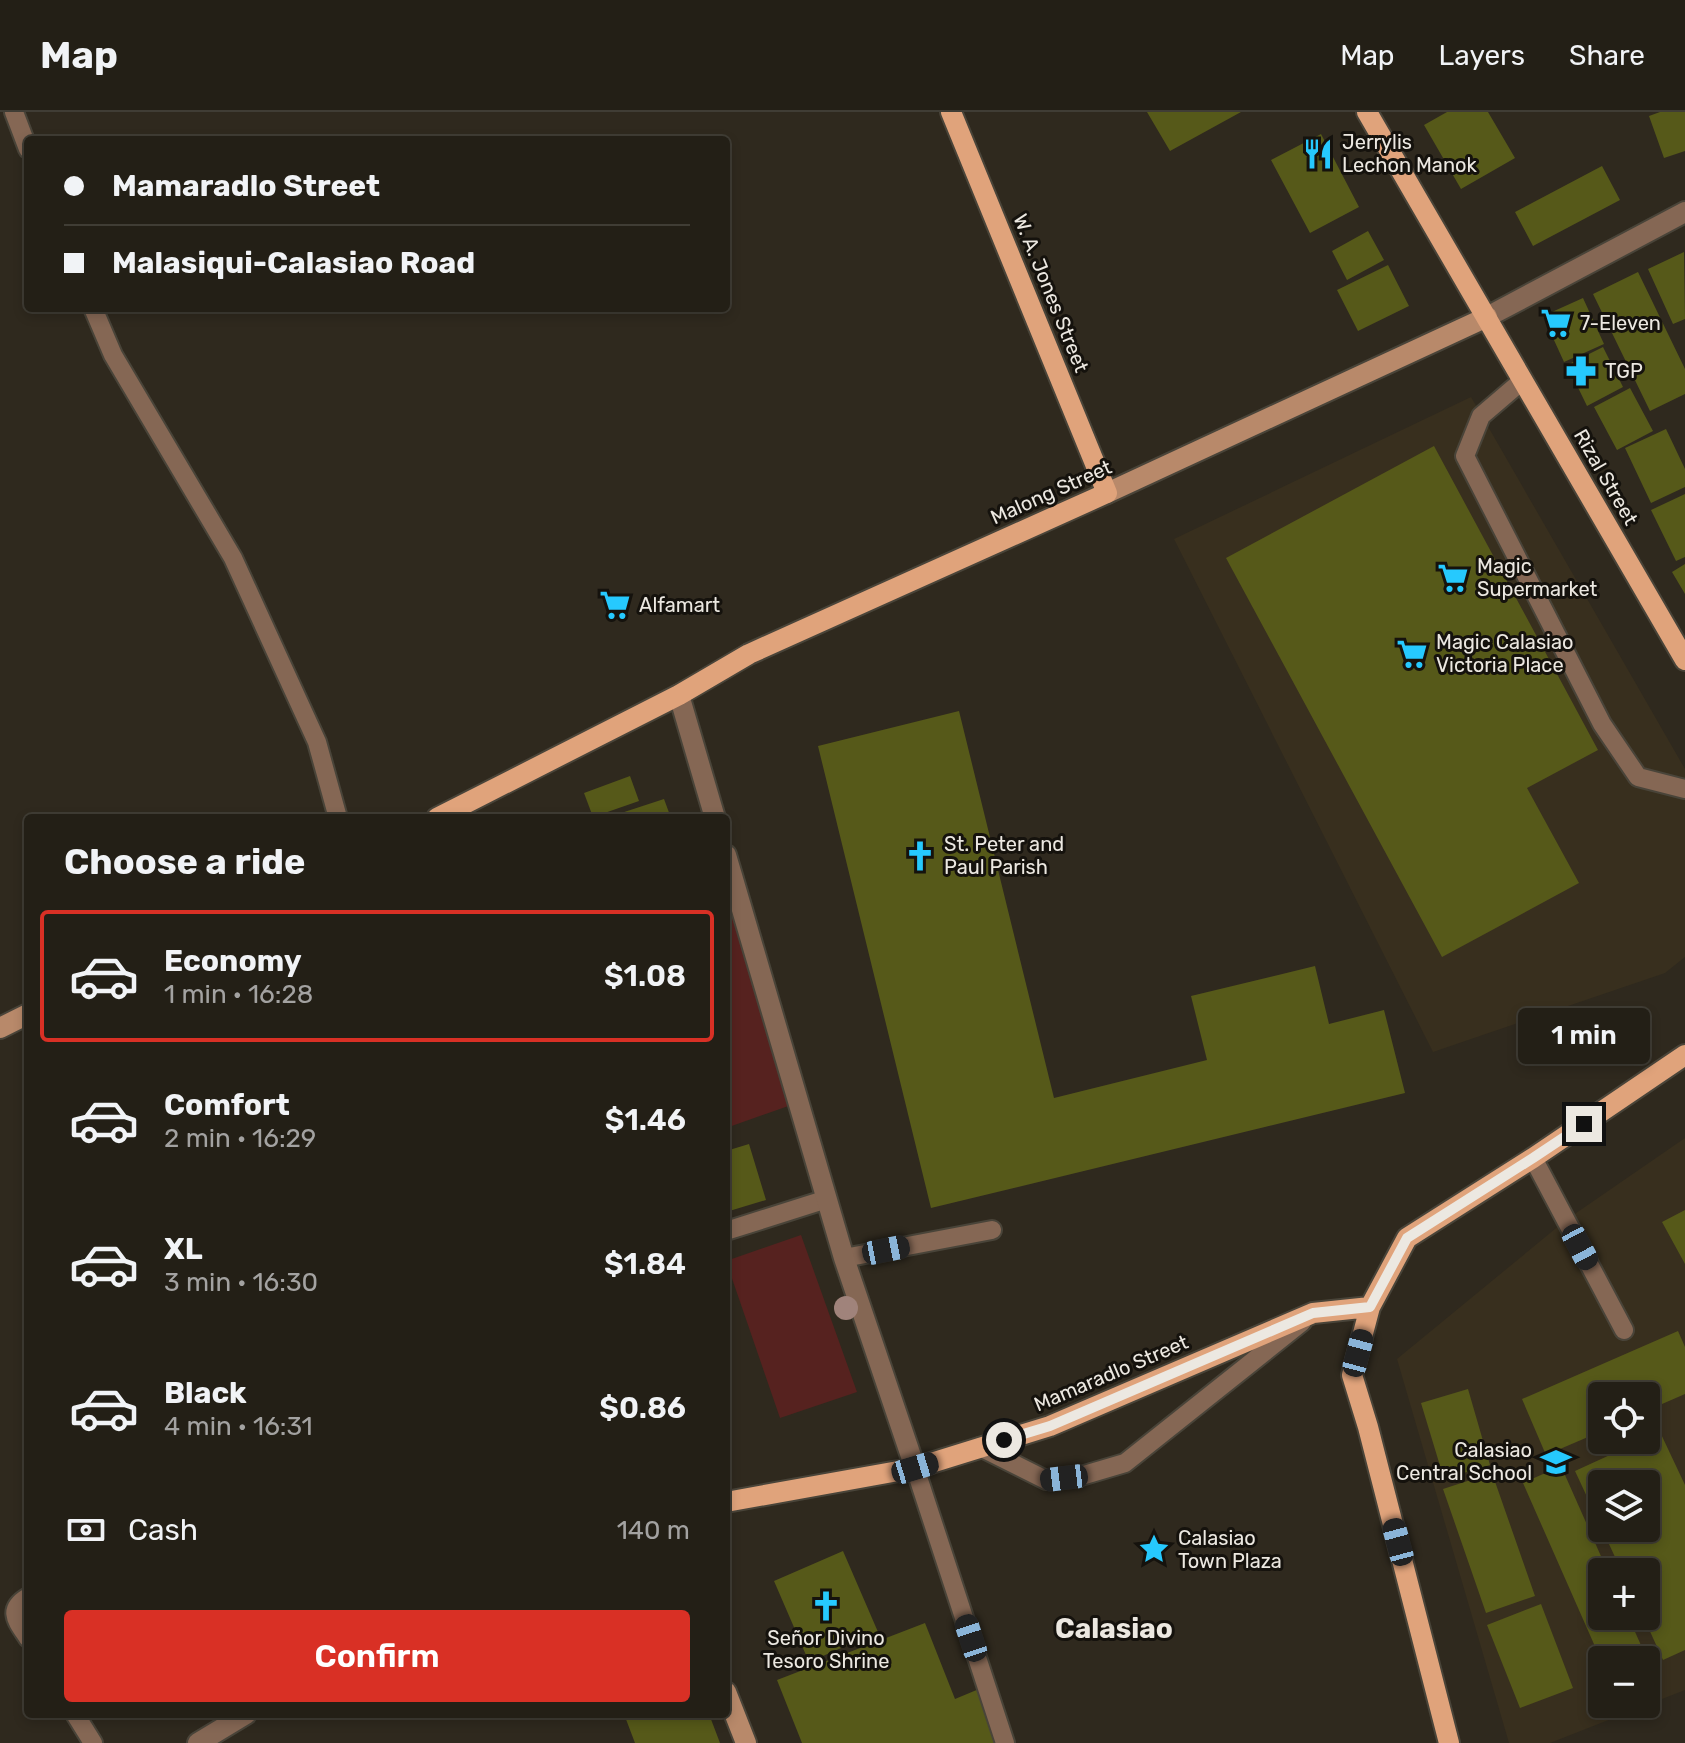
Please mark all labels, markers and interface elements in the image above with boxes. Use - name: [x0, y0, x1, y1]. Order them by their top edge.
- text: Map: [40, 32, 118, 78]
- text: Map: [1340, 39, 1395, 72]
- text: Layers: [1439, 39, 1525, 72]
- text: Share: [1569, 39, 1645, 72]
- place label: Jerrylis Lechon Manok: [1342, 130, 1477, 177]
- restaurant icon: Jerrylis Lechon Manok: [1301, 137, 1335, 171]
- text: Mamaradlo Street: [112, 168, 380, 204]
- street label: W. A. Jones Street: [1008, 210, 1094, 376]
- text: Malasiqui-Calasiao Road: [112, 245, 475, 281]
- supermarket icon: 7-Eleven: [1539, 306, 1573, 340]
- place label: 7-Eleven: [1580, 311, 1661, 335]
- pharmacy icon: TGP: [1564, 354, 1598, 388]
- place label: TGP: [1605, 359, 1643, 383]
- street label: Rizal Street: [1569, 425, 1643, 529]
- street label: Malong Street: [987, 455, 1115, 529]
- place label: Magic Supermarket: [1477, 554, 1598, 601]
- supermarket icon: Magic Supermarket: [1436, 561, 1470, 595]
- supermarket icon: Alfamart: [598, 588, 632, 622]
- place label: Alfamart: [639, 593, 720, 617]
- place label: Magic Calasiao Victoria Place: [1436, 630, 1573, 677]
- supermarket icon: Magic Calasiao Victoria Place: [1395, 637, 1429, 671]
- place label: St. Peter and Paul Parish: [944, 832, 1064, 879]
- church icon: St. Peter and Paul Parish: [903, 839, 937, 873]
- text: Choose a ride: [64, 840, 305, 883]
- icon: car: [68, 940, 140, 1012]
- text: Economy: [164, 943, 302, 979]
- text: $1.08: [604, 958, 686, 994]
- text: 1 min · 16:28: [164, 979, 313, 1010]
- callout: 1 min: [1518, 1008, 1650, 1064]
- text: 1 min: [1551, 1020, 1617, 1051]
- icon: car: [68, 1084, 140, 1156]
- text: Comfort: [164, 1087, 290, 1123]
- text: $1.46: [605, 1102, 686, 1138]
- route end: [1566, 1106, 1602, 1142]
- text: 2 min · 16:29: [164, 1123, 316, 1154]
- car: [1558, 1220, 1602, 1274]
- icon: car: [68, 1228, 140, 1300]
- text: XL: [164, 1231, 203, 1267]
- car: [860, 1234, 912, 1266]
- text: $1.84: [604, 1246, 686, 1282]
- text: 3 min · 16:30: [164, 1267, 318, 1298]
- car: [1340, 1327, 1376, 1379]
- street label: Mamaradlo Street: [1030, 1330, 1192, 1416]
- icon: car: [68, 1372, 140, 1444]
- text: Black: [164, 1375, 247, 1411]
- map controls: [1588, 1382, 1660, 1718]
- button: locate: [1588, 1382, 1660, 1454]
- text: $0.86: [599, 1390, 686, 1426]
- text: 4 min · 16:31: [164, 1411, 313, 1442]
- route start: [986, 1422, 1022, 1458]
- place label: Calasiao Central School: [1396, 1438, 1532, 1485]
- school or university icon: Calasiao Central School: [1539, 1445, 1573, 1479]
- car: [889, 1450, 941, 1486]
- car: [1039, 1463, 1089, 1493]
- button: layers: [1588, 1470, 1660, 1542]
- icon: cash: [64, 1508, 108, 1552]
- text: Cash: [128, 1512, 198, 1548]
- text: 140 m: [617, 1515, 690, 1546]
- car: [1380, 1516, 1416, 1568]
- place label: Calasiao Town Plaza: [1178, 1526, 1282, 1573]
- place icon: Calasiao Town Plaza: [1137, 1532, 1171, 1566]
- button: +: [1588, 1558, 1660, 1630]
- church icon: Señor Divino Tesoro Shrine: [809, 1589, 843, 1623]
- button: Confirm: [64, 1610, 690, 1702]
- car: [952, 1611, 990, 1665]
- district label: Calasiao: [1055, 1612, 1173, 1645]
- place label: Señor Divino Tesoro Shrine: [763, 1626, 889, 1673]
- button: −: [1588, 1646, 1660, 1718]

